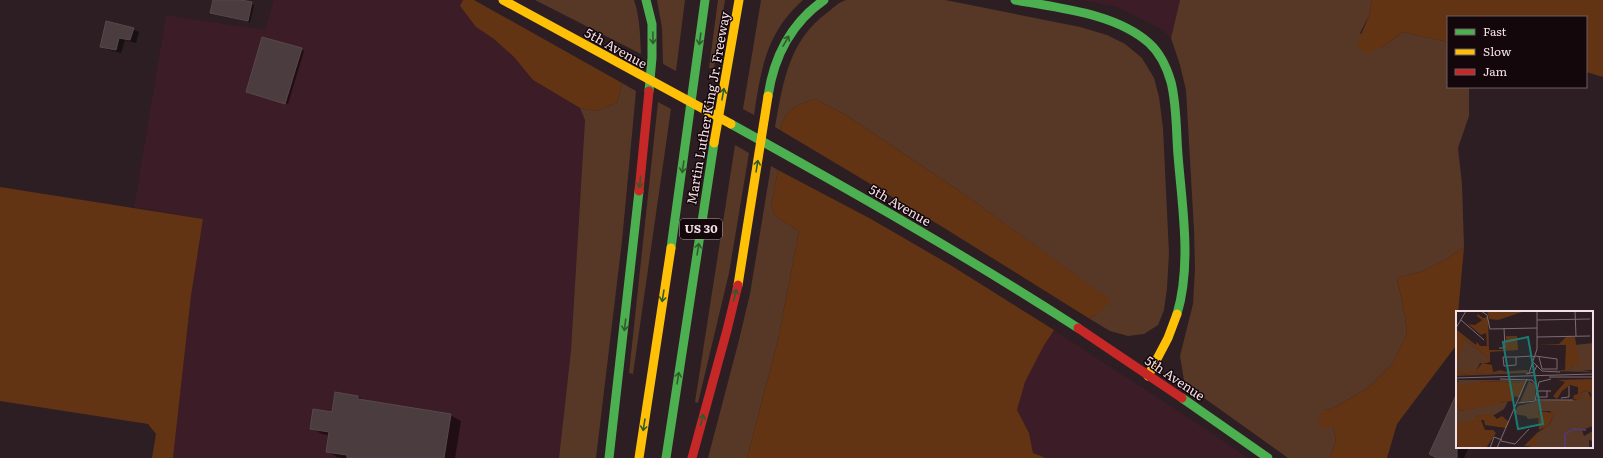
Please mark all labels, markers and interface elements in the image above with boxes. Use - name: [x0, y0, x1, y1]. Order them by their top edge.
- street label: Martin Luther King Jr. Freeway: [681, 9, 734, 206]
- legend: [1447, 16, 1587, 88]
- text: Fast: [1483, 22, 1507, 40]
- street label: 5th Avenue: [582, 23, 651, 73]
- one-way arrow: [649, 31, 656, 44]
- one-way arrow: [696, 32, 704, 45]
- one-way arrow: [782, 35, 790, 47]
- text: Slow: [1483, 42, 1512, 60]
- text: Jam: [1483, 62, 1508, 80]
- one-way arrow: [719, 87, 727, 100]
- one-way arrow: [753, 160, 761, 173]
- one-way arrow: [679, 161, 687, 174]
- one-way arrow: [637, 175, 644, 188]
- street label: 5th Avenue: [866, 179, 935, 230]
- road number: US 30: [680, 219, 722, 239]
- one-way arrow: [694, 243, 702, 256]
- one-way arrow: [732, 288, 740, 301]
- one-way arrow: [659, 289, 667, 302]
- inset map: [1456, 311, 1593, 448]
- one-way arrow: [621, 318, 629, 331]
- street label: 5th Avenue: [1141, 350, 1209, 405]
- one-way arrow: [674, 372, 682, 385]
- one-way arrow: [699, 414, 707, 427]
- one-way arrow: [640, 418, 648, 431]

